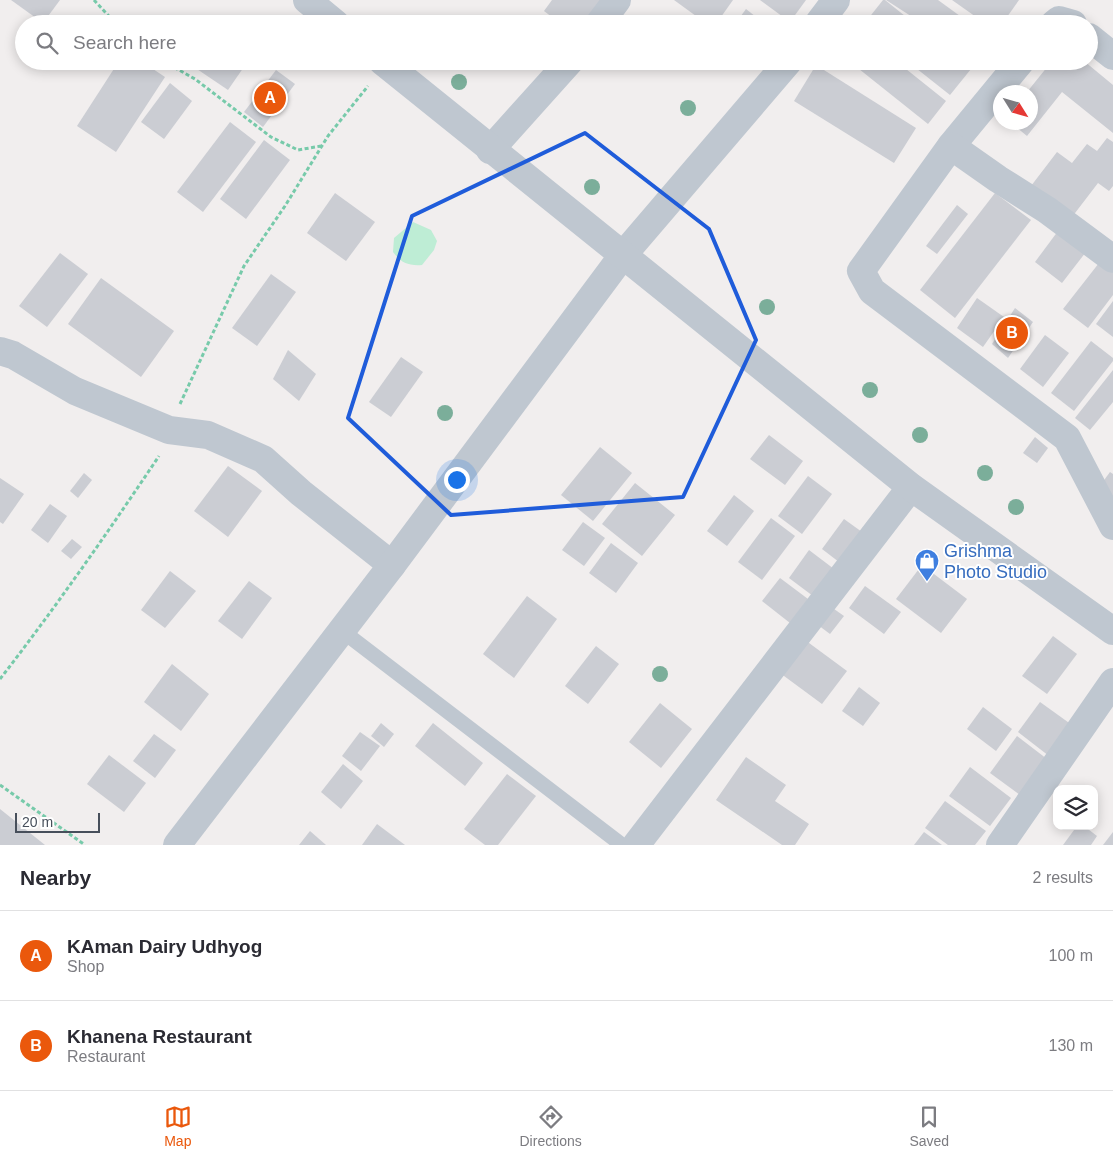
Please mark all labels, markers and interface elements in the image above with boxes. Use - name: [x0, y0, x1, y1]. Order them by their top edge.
- search box: [15, 15, 1098, 70]
- icon: search: [33, 29, 61, 57]
- text: Search here: [73, 32, 177, 53]
- pin: A: [254, 79, 286, 117]
- north arrow: [993, 85, 1038, 130]
- pin: B: [996, 314, 1028, 352]
- your location: [444, 467, 470, 493]
- place label: Grishma Photo Studio: [944, 541, 1047, 582]
- shop icon: Grishma Photo Studio: [914, 548, 940, 582]
- map controls: [1053, 785, 1098, 830]
- button: layers: [1053, 785, 1098, 830]
- scale bar: [15, 810, 100, 833]
- text: 20 m: [22, 814, 53, 830]
- text: Nearby: [20, 866, 91, 889]
- text: 2 results: [1033, 869, 1093, 886]
- text: KAman Dairy Udhyog: [67, 936, 262, 957]
- text: A: [30, 947, 42, 964]
- text: 100 m: [1049, 947, 1093, 964]
- text: Shop: [67, 958, 104, 975]
- text: Khanena Restaurant: [67, 1026, 252, 1047]
- text: B: [30, 1037, 42, 1054]
- text: 130 m: [1049, 1037, 1093, 1054]
- text: Restaurant: [67, 1048, 145, 1065]
- tab: Map: [164, 1103, 192, 1149]
- tab: Directions: [520, 1103, 582, 1149]
- tab: Saved: [909, 1103, 949, 1149]

